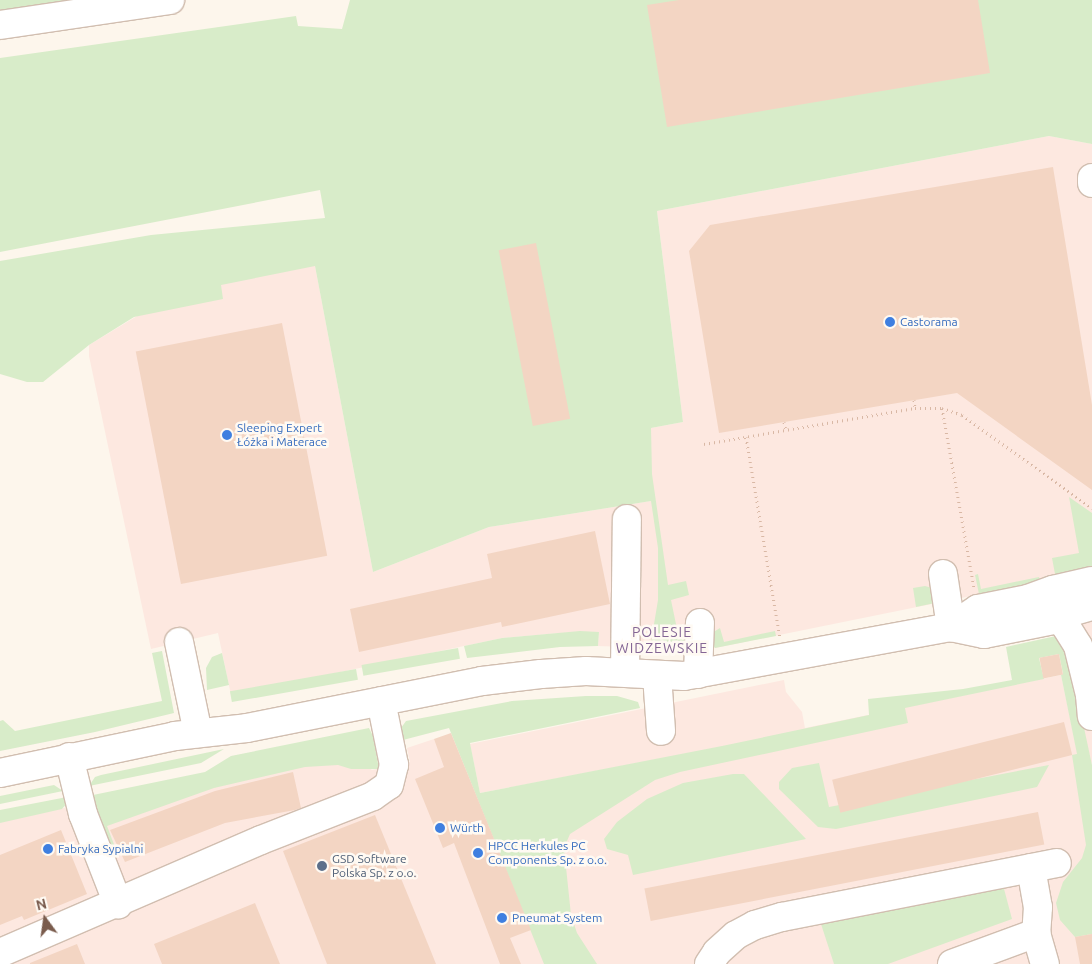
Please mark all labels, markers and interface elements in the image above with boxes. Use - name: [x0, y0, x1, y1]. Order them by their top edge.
- place label: Castorama: [900, 315, 958, 329]
- marker: Castorama: [884, 316, 896, 328]
- place label: Sleeping Expert Łóżka i Materace: [237, 421, 327, 449]
- marker: Sleeping Expert Łóżka i Materace: [221, 429, 233, 441]
- district label: POLESIE WIDZEWSKIE: [615, 624, 709, 656]
- place label: Würth: [450, 821, 484, 835]
- marker: Würth: [434, 822, 446, 834]
- place label: HPCC Herkules PC Components Sp. z o.o.: [488, 839, 607, 867]
- place label: Fabryka Sypialni: [58, 842, 144, 856]
- marker: Fabryka Sypialni: [42, 843, 54, 855]
- marker: HPCC Herkules PC Components Sp. z o.o.: [472, 847, 484, 859]
- place label: GSD Software Polska Sp. z o.o.: [332, 852, 416, 880]
- marker: GSD Software Polska Sp. z o.o.: [316, 860, 328, 872]
- north arrow: [20, 894, 70, 944]
- text: N: [34, 895, 48, 913]
- place label: Pneumat System: [512, 911, 602, 925]
- marker: Pneumat System: [496, 912, 508, 924]

